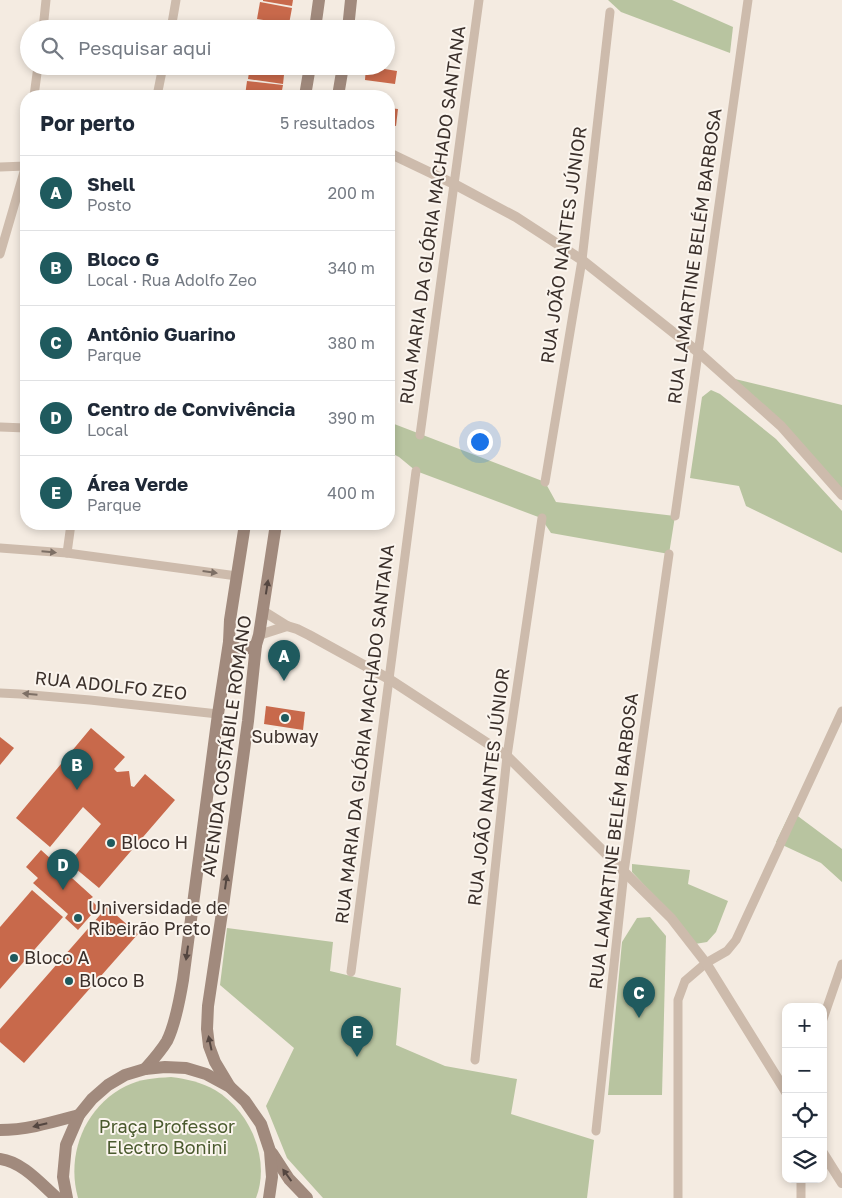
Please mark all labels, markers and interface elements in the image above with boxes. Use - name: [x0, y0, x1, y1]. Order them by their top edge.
- search box: [20, 20, 395, 75]
- street label: RUA MARIA DA GLÓRIA MACHADO SANTANA: [395, 24, 469, 406]
- icon: search: [38, 34, 66, 62]
- text: Pesquisar aqui: [78, 36, 212, 59]
- street label: RUA LAMARTINE BELÉM BARBOSA: [662, 106, 726, 405]
- text: Por perto: [40, 110, 135, 136]
- text: 5 resultados: [280, 113, 375, 133]
- street label: RUA JOÃO NANTES JÚNIOR: [535, 125, 591, 365]
- text: Shell: [87, 172, 135, 195]
- text: A: [50, 183, 62, 203]
- text: 200 m: [328, 183, 375, 203]
- text: Posto: [87, 195, 131, 215]
- text: Bloco G: [87, 247, 159, 270]
- text: B: [50, 258, 62, 278]
- text: 340 m: [328, 258, 375, 278]
- text: Local · Rua Adolfo Zeo: [87, 270, 257, 290]
- text: Antônio Guarino: [87, 322, 236, 345]
- text: C: [50, 333, 62, 353]
- text: 380 m: [328, 333, 375, 353]
- text: Parque: [87, 345, 141, 365]
- text: Centro de Convivência: [87, 397, 295, 420]
- text: D: [50, 408, 62, 428]
- text: 390 m: [328, 408, 375, 428]
- text: Local: [87, 420, 128, 440]
- your location: [467, 429, 493, 455]
- text: Área Verde: [87, 472, 188, 495]
- text: E: [51, 483, 61, 503]
- text: 400 m: [327, 483, 375, 503]
- text: Parque: [87, 495, 141, 515]
- street label: RUA MARIA DA GLÓRIA MACHADO SANTANA: [330, 543, 398, 925]
- one-way arrow: [41, 548, 57, 556]
- one-way arrow: [202, 568, 218, 576]
- one-way arrow: [263, 578, 271, 594]
- street label: AVENIDA COSTÁBILE ROMANO: [197, 614, 255, 878]
- pin: A: [268, 640, 300, 681]
- street label: RUA ADOLFO ZEO: [34, 666, 188, 704]
- street label: RUA JOÃO NANTES JÚNIOR: [463, 667, 514, 907]
- one-way arrow: [22, 690, 38, 698]
- street label: RUA LAMARTINE BELÉM BARBOSA: [584, 691, 642, 990]
- marker: Subway: [279, 712, 291, 724]
- place label: Subway: [251, 725, 319, 747]
- pin: B: [61, 749, 93, 790]
- place label: Bloco H: [121, 831, 188, 853]
- marker: Bloco H: [105, 837, 117, 849]
- pin: D: [47, 849, 79, 890]
- one-way arrow: [223, 874, 231, 890]
- place label: Universidade de Ribeirão Preto: [88, 896, 227, 939]
- marker: Universidade de Ribeirão Preto: [72, 912, 84, 924]
- one-way arrow: [183, 945, 191, 961]
- place label: Bloco A: [24, 946, 90, 968]
- marker: Bloco A: [8, 952, 20, 964]
- place label: Bloco B: [79, 969, 145, 991]
- marker: Bloco B: [63, 975, 75, 987]
- pin: C: [623, 977, 655, 1018]
- map controls: [782, 1003, 827, 1183]
- button: +: [782, 1003, 827, 1048]
- pin: E: [341, 1016, 373, 1057]
- one-way arrow: [206, 1036, 214, 1051]
- button: −: [782, 1048, 827, 1093]
- button: locate: [782, 1093, 827, 1138]
- park label: Praça Professor Electro Bonini: [99, 1115, 235, 1158]
- one-way arrow: [33, 1121, 48, 1129]
- button: layers: [782, 1138, 827, 1183]
- one-way arrow: [282, 1168, 292, 1182]

